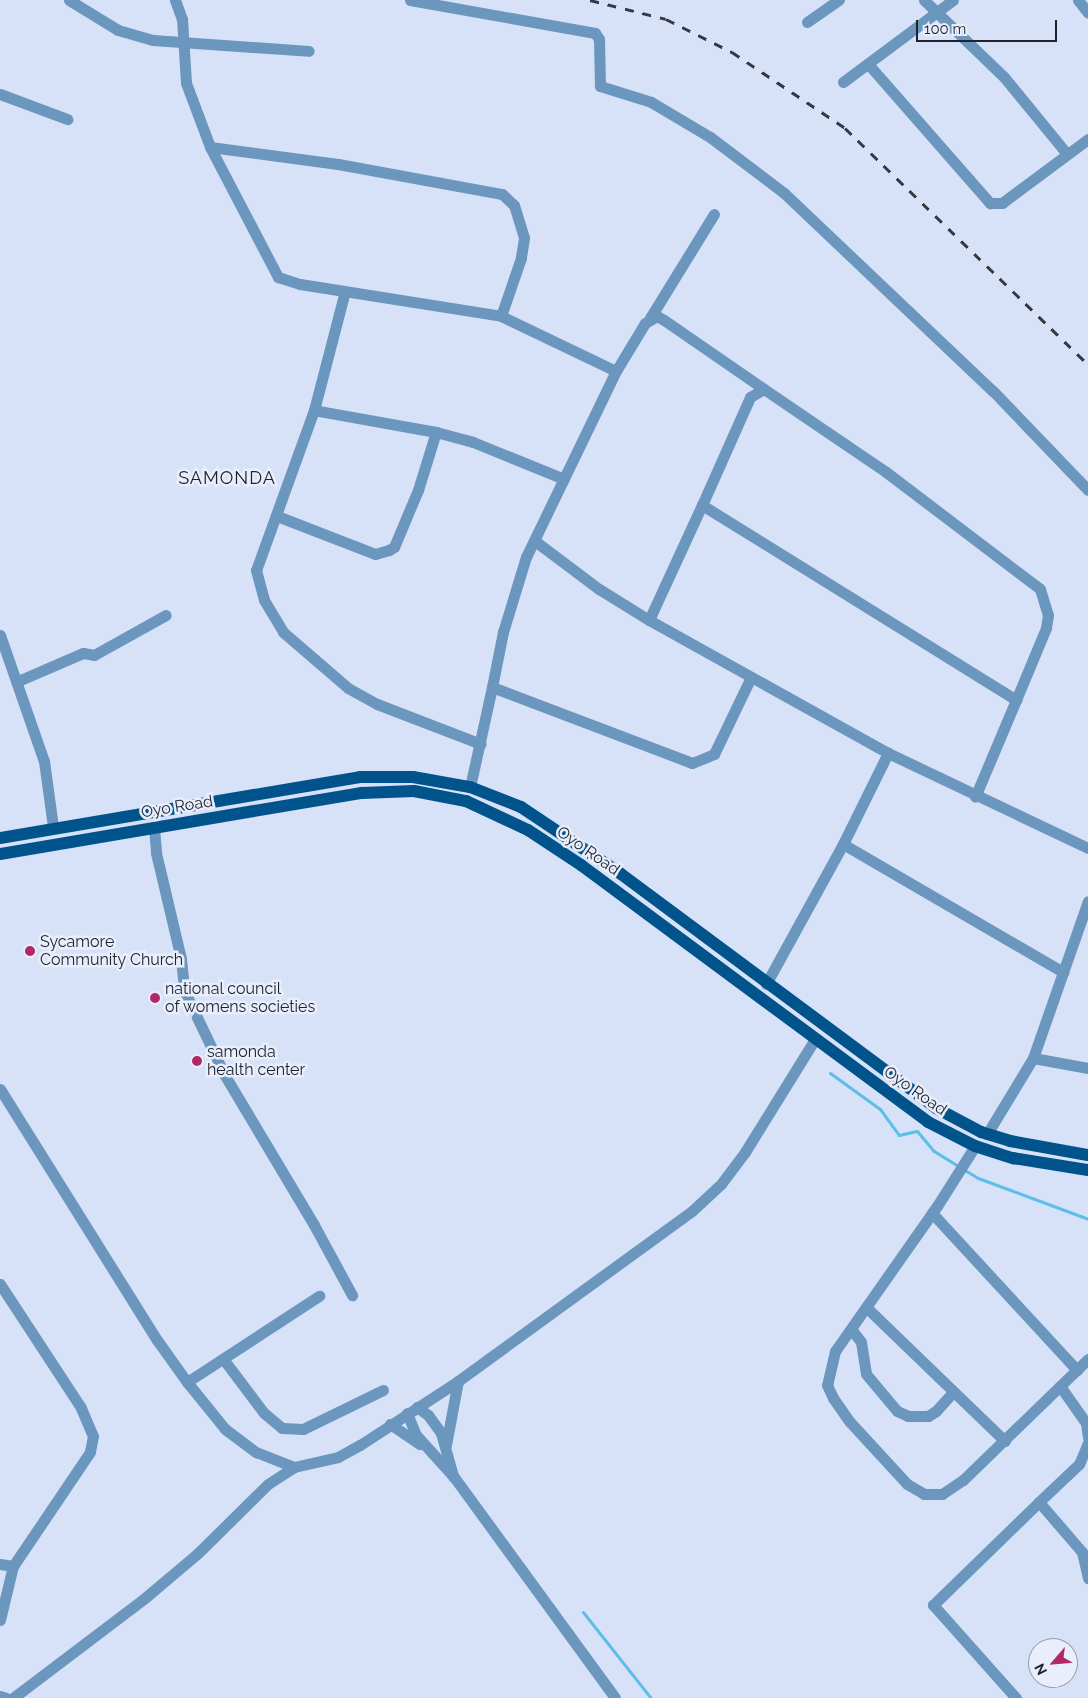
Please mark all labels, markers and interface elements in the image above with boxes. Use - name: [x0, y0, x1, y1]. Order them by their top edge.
- scale bar: [918, 10, 1059, 42]
- text: 100 m: [924, 20, 966, 38]
- district label: SAMONDA: [177, 467, 277, 489]
- street label: Oyo Road: [140, 792, 214, 822]
- street label: Oyo Road: [553, 822, 623, 880]
- place label: Sycamore Community Church: [40, 932, 184, 970]
- marker: Sycamore Community Church: [24, 945, 36, 957]
- place label: national council of womens societies: [165, 979, 316, 1017]
- marker: national council of womens societies: [149, 992, 161, 1004]
- place label: samonda health center: [207, 1042, 305, 1080]
- marker: samonda health center: [191, 1055, 203, 1067]
- street label: Oyo Road: [880, 1062, 950, 1120]
- north arrow: [1028, 1638, 1078, 1688]
- text: N: [1031, 1661, 1050, 1678]

